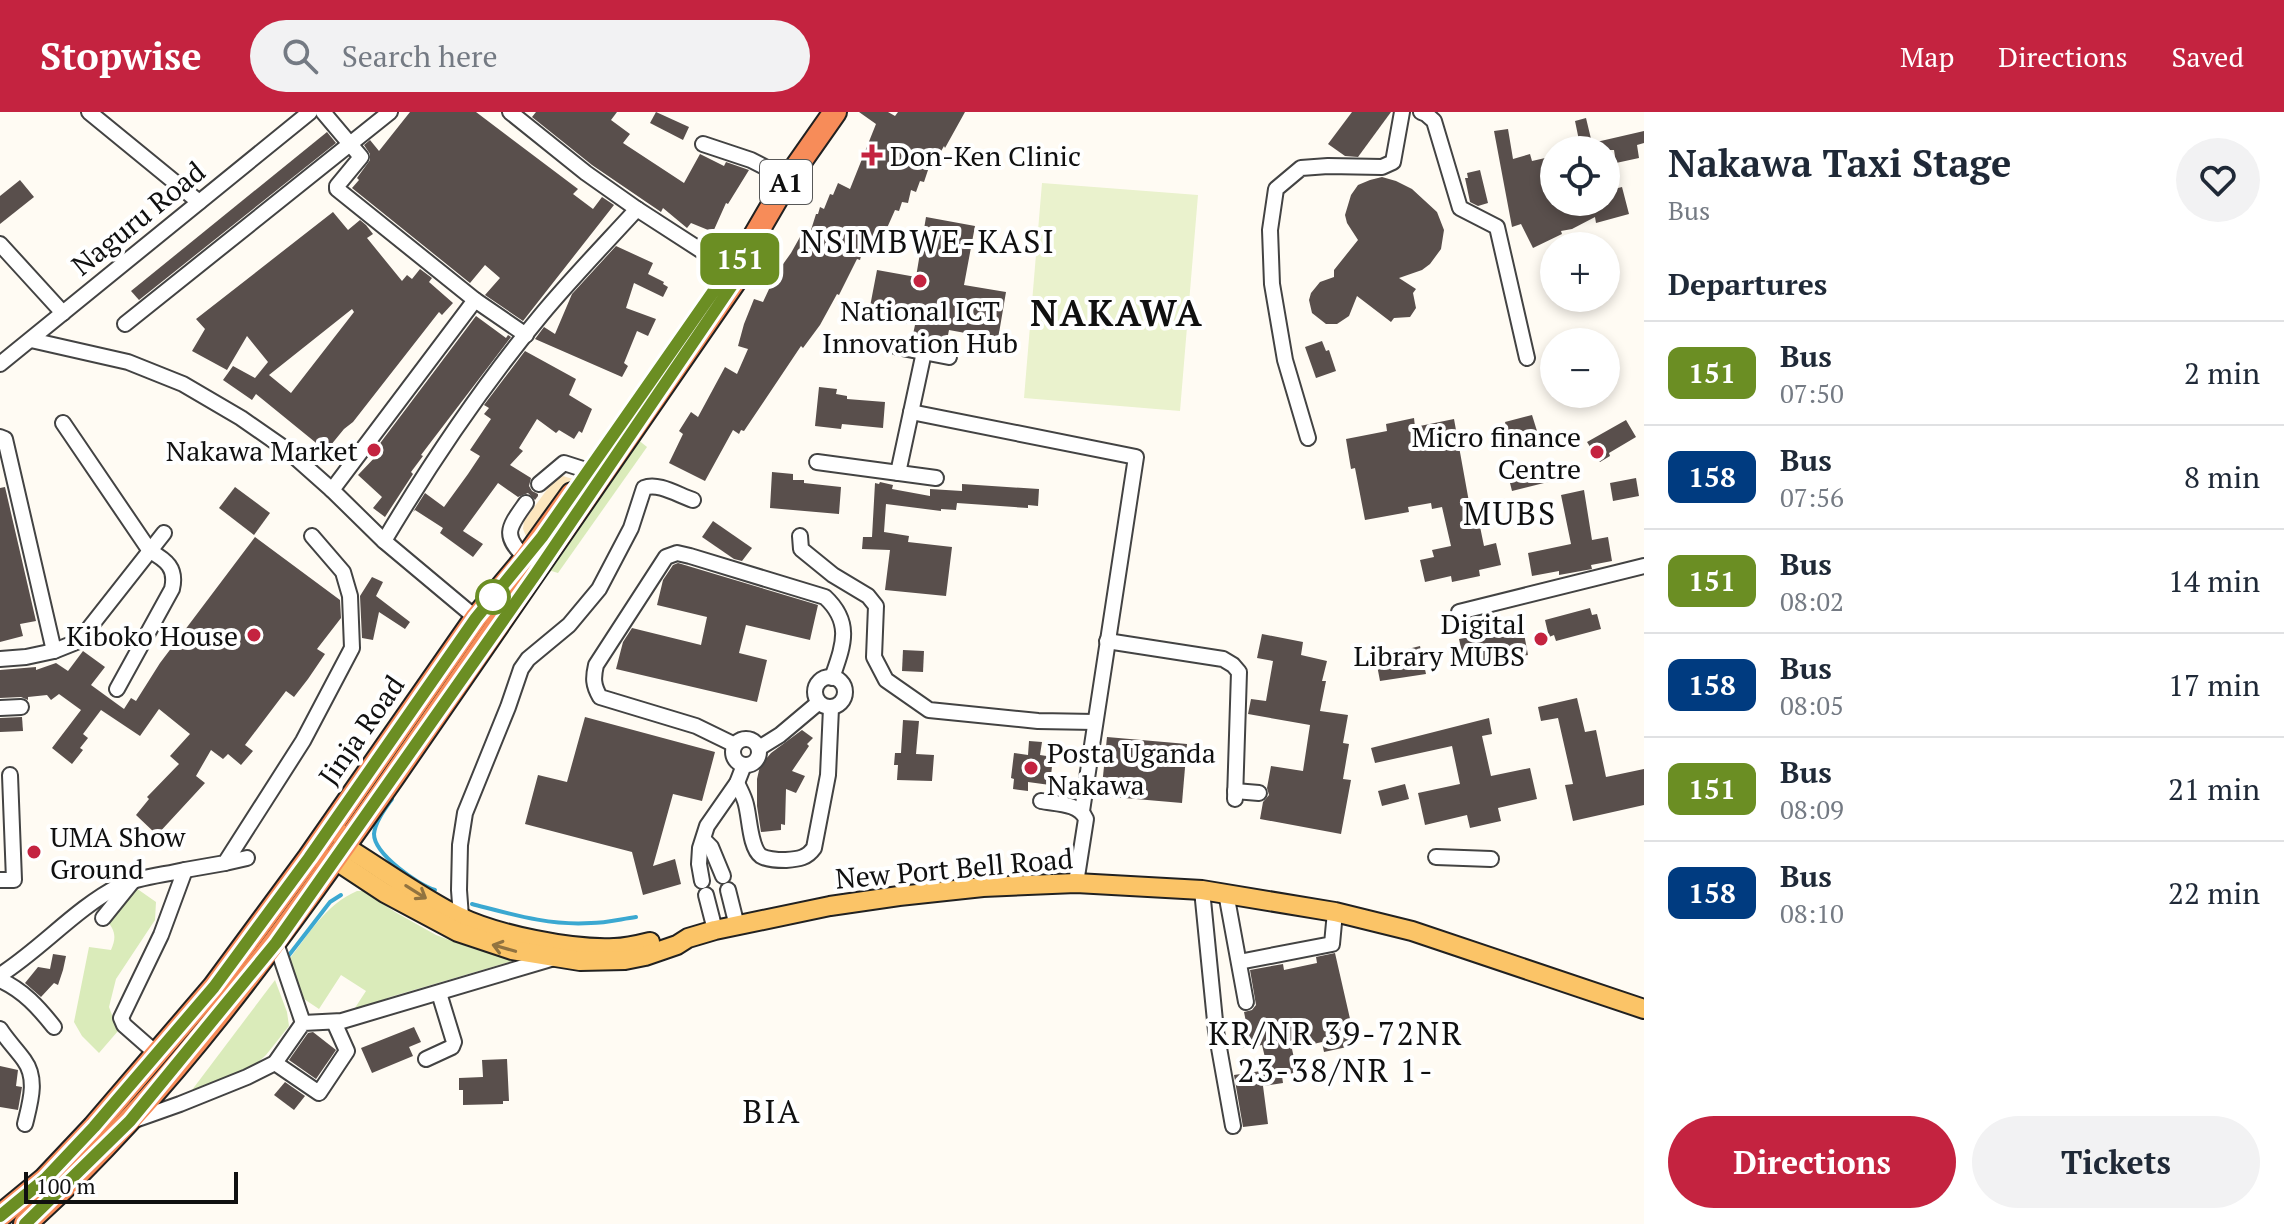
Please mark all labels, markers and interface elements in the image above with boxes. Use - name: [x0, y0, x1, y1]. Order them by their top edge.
- search box: [250, 20, 810, 92]
- text: Stopwise: [40, 31, 202, 81]
- icon: search: [278, 34, 322, 78]
- text: Search here: [342, 36, 498, 76]
- text: Map: [1900, 38, 1954, 75]
- text: Directions: [1998, 38, 2128, 75]
- text: Saved: [2172, 38, 2244, 75]
- map controls: [1540, 136, 1620, 408]
- button: locate: [1540, 136, 1620, 216]
- place label: Don-Ken Clinic: [890, 137, 1081, 174]
- text: Nakawa Taxi Stage: [1668, 138, 2011, 188]
- button: heart: [2176, 138, 2260, 222]
- marker: Don-Ken Clinic: [861, 144, 883, 166]
- street label: Naguru Road: [64, 153, 212, 283]
- road number: A1: [760, 160, 812, 204]
- text: Bus: [1668, 193, 1710, 227]
- district label: NSIMBWE-KASI: [800, 220, 1056, 262]
- button: +: [1540, 232, 1620, 312]
- line badge: 151: [694, 233, 786, 285]
- text: 151: [716, 240, 764, 277]
- text: Departures: [1668, 264, 1827, 304]
- marker: National ICT Innovation Hub: [911, 272, 929, 290]
- district label: NAKAWA: [1030, 289, 1204, 336]
- place label: National ICT Innovation Hub: [822, 292, 1018, 361]
- button: −: [1540, 328, 1620, 408]
- text: Bus: [1780, 336, 1832, 376]
- text: 2 min: [2184, 353, 2260, 393]
- text: 151: [1688, 354, 1736, 391]
- text: 07:50: [1780, 376, 1844, 410]
- place label: Micro finance Centre: [1411, 418, 1581, 487]
- place label: Nakawa Market: [166, 432, 359, 469]
- text: Bus: [1780, 440, 1832, 480]
- marker: Nakawa Market: [365, 441, 383, 459]
- marker: Micro finance Centre: [1588, 443, 1606, 461]
- text: 8 min: [2184, 457, 2260, 497]
- text: 158: [1688, 458, 1736, 495]
- text: 07:56: [1780, 480, 1844, 514]
- district label: MUBS: [1463, 492, 1557, 534]
- text: Bus: [1780, 544, 1832, 584]
- text: 14 min: [2168, 561, 2260, 601]
- text: 151: [1688, 562, 1736, 599]
- unlabelled marker: [476, 580, 510, 614]
- text: 08:02: [1780, 584, 1844, 618]
- place label: Digital Library MUBS: [1354, 605, 1525, 674]
- place label: Kiboko House: [66, 617, 238, 654]
- marker: Kiboko House: [245, 626, 263, 644]
- marker: Digital Library MUBS: [1532, 630, 1550, 648]
- text: Bus: [1780, 648, 1832, 688]
- text: 17 min: [2168, 665, 2260, 705]
- text: 158: [1688, 666, 1736, 703]
- street label: Jinja Road: [310, 668, 412, 792]
- text: 08:05: [1780, 688, 1844, 722]
- place label: Posta Uganda Nakawa: [1047, 734, 1216, 803]
- text: Bus: [1780, 752, 1832, 792]
- marker: Posta Uganda Nakawa: [1022, 759, 1040, 777]
- text: 21 min: [2168, 769, 2260, 809]
- text: 151: [1688, 770, 1736, 807]
- text: 08:09: [1780, 792, 1844, 826]
- place label: UMA Show Ground: [50, 818, 186, 887]
- street label: New Port Bell Road: [834, 839, 1074, 897]
- marker: UMA Show Ground: [25, 843, 43, 861]
- text: Bus: [1780, 856, 1832, 896]
- text: 22 min: [2168, 873, 2260, 913]
- text: 158: [1688, 874, 1736, 911]
- one-way arrow: [404, 885, 427, 901]
- text: 08:10: [1780, 896, 1844, 930]
- one-way arrow: [491, 939, 517, 954]
- district label: KR/NR 39-72NR 23-38/NR 1-: [1208, 1012, 1464, 1091]
- district label: BIA: [743, 1090, 801, 1132]
- button: Directions: [1668, 1116, 1956, 1208]
- button: Tickets: [1972, 1116, 2260, 1208]
- scale bar: [24, 1168, 238, 1204]
- text: 100 m: [36, 1171, 96, 1200]

